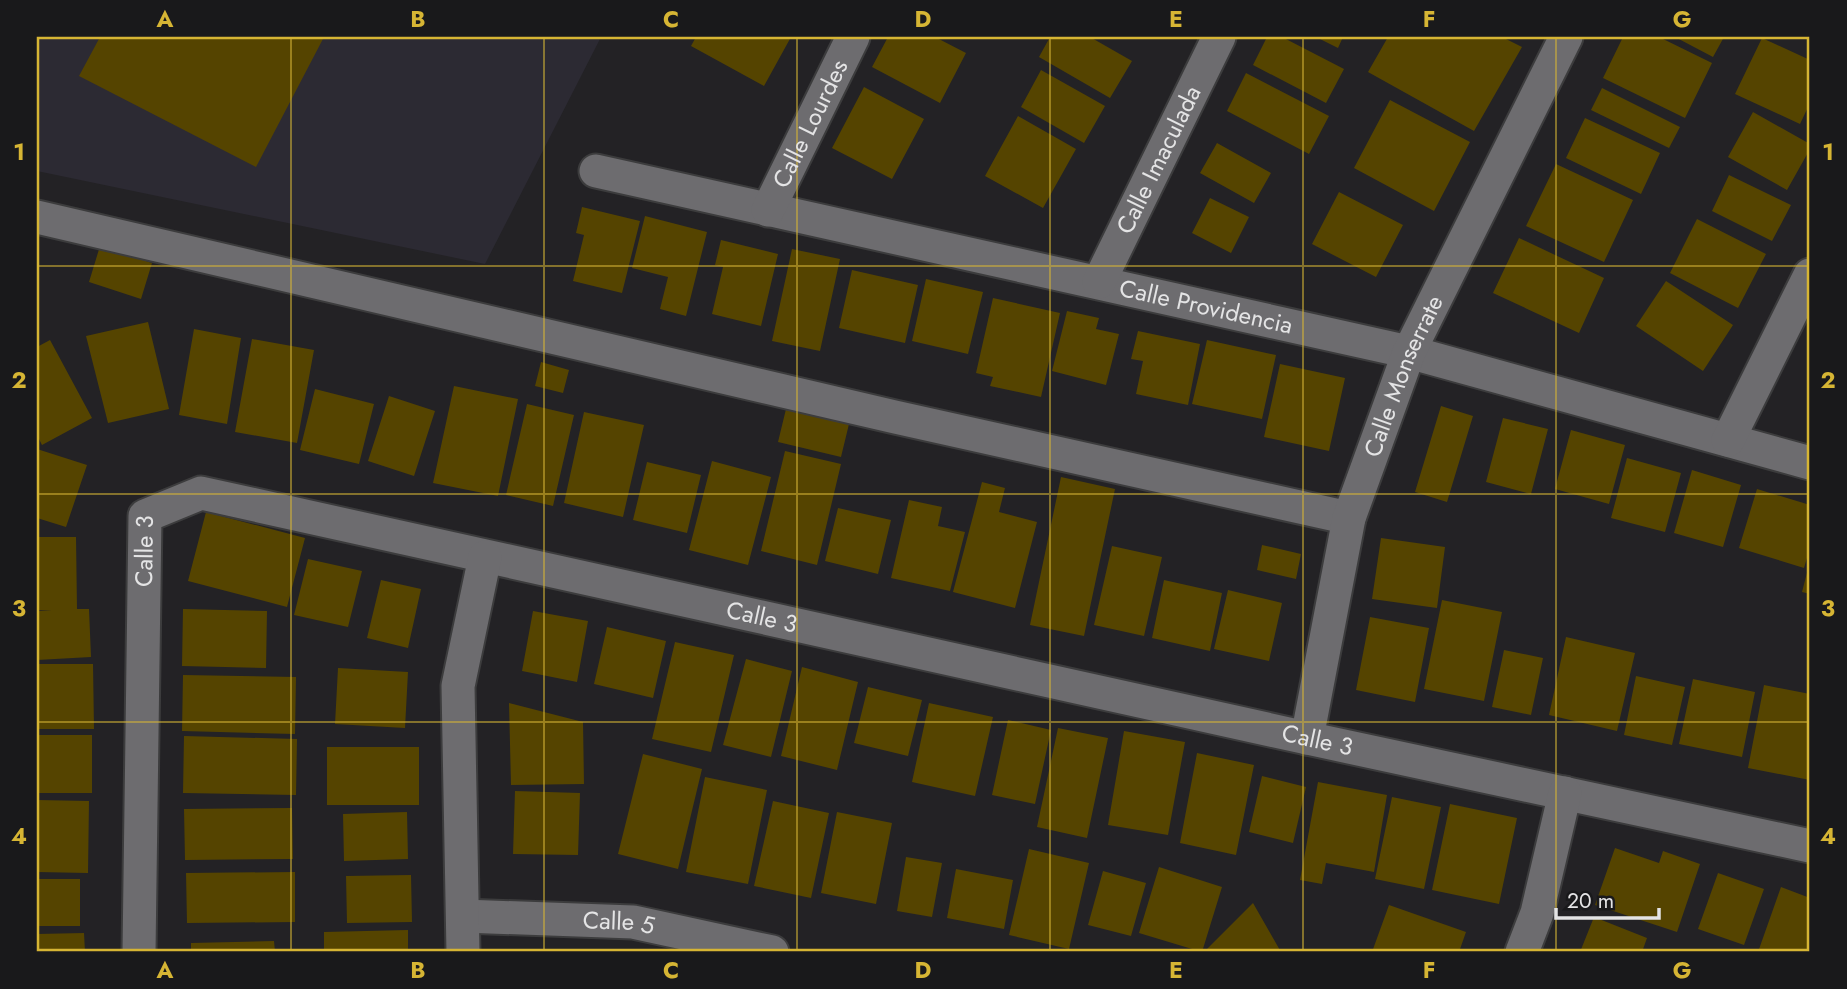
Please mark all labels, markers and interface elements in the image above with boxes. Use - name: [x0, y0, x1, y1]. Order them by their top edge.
- text: A: [156, 2, 174, 36]
- text: B: [410, 2, 426, 36]
- text: C: [663, 2, 679, 36]
- text: D: [915, 2, 932, 36]
- text: E: [1169, 2, 1183, 36]
- text: F: [1423, 2, 1435, 36]
- text: G: [1673, 2, 1691, 36]
- street label: Calle Lourdes: [763, 53, 856, 194]
- street label: Calle Imaculada: [1107, 80, 1210, 240]
- text: 1: [13, 135, 25, 169]
- text: 1: [1822, 135, 1834, 169]
- street label: Calle Providencia: [1116, 270, 1296, 343]
- street label: Calle Monserrate: [1355, 289, 1452, 462]
- text: 2: [11, 363, 27, 397]
- text: 2: [1820, 363, 1836, 397]
- street label: Calle 3: [126, 515, 162, 587]
- text: 3: [12, 591, 26, 625]
- text: 3: [1821, 591, 1835, 625]
- street label: Calle 3: [723, 592, 801, 642]
- street label: Calle 3: [1279, 715, 1356, 764]
- text: 4: [11, 819, 27, 853]
- text: 4: [1820, 819, 1836, 853]
- scale bar: [1556, 877, 1660, 921]
- text: 20 m: [1567, 886, 1614, 916]
- street label: Calle 5: [582, 902, 658, 943]
- text: A: [156, 953, 174, 987]
- text: B: [410, 953, 426, 987]
- text: C: [663, 953, 679, 987]
- text: D: [915, 953, 932, 987]
- text: E: [1169, 953, 1183, 987]
- text: F: [1423, 953, 1435, 987]
- text: G: [1673, 953, 1691, 987]

